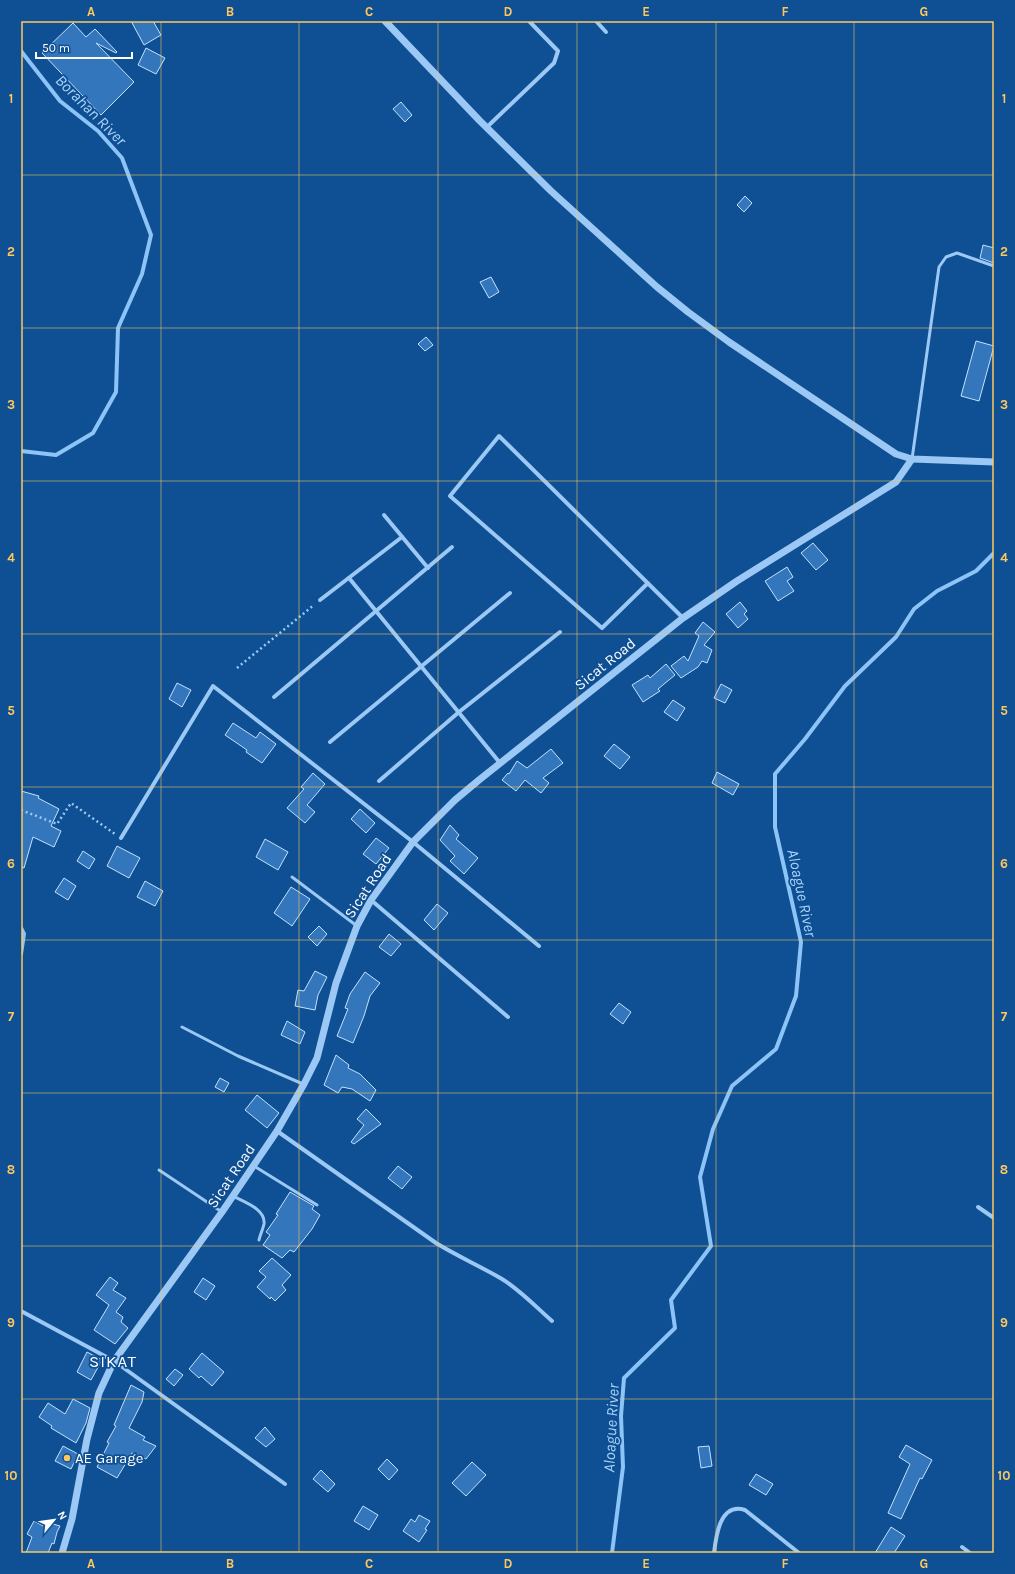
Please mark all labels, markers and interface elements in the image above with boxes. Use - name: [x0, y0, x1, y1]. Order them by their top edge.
- text: A: [87, 4, 95, 19]
- text: B: [226, 4, 234, 19]
- text: C: [365, 4, 373, 19]
- text: D: [504, 4, 513, 19]
- text: E: [642, 4, 650, 19]
- text: F: [781, 4, 789, 19]
- text: G: [920, 4, 928, 19]
- scale bar: [36, 34, 132, 60]
- text: 50 m: [42, 41, 70, 55]
- water label: Borahan River: [52, 71, 131, 150]
- text: 1: [9, 91, 13, 106]
- text: 1: [1002, 91, 1006, 106]
- text: 2: [7, 244, 15, 259]
- text: 2: [1000, 244, 1008, 259]
- text: 3: [7, 397, 15, 412]
- text: 3: [1000, 397, 1008, 412]
- text: 4: [7, 550, 15, 565]
- text: 4: [1000, 550, 1008, 565]
- street label: Sicat Road: [571, 634, 639, 694]
- text: 5: [7, 703, 15, 718]
- text: 5: [1000, 703, 1008, 718]
- water label: Aloague River: [783, 847, 821, 939]
- street label: Sicat Road: [340, 850, 396, 922]
- text: 6: [7, 856, 15, 871]
- text: 6: [1000, 856, 1008, 871]
- text: 7: [8, 1009, 15, 1024]
- text: 7: [1001, 1009, 1008, 1024]
- street label: Sicat Road: [203, 1141, 259, 1211]
- text: 8: [7, 1162, 15, 1177]
- text: 8: [1000, 1162, 1008, 1177]
- text: 9: [7, 1315, 15, 1330]
- text: 9: [1000, 1315, 1008, 1330]
- district label: SIKAT: [89, 1351, 137, 1371]
- water label: Aloague River: [599, 1382, 623, 1473]
- place label: AE Garage: [75, 1449, 143, 1467]
- marker: AE Garage: [62, 1453, 72, 1463]
- text: 10: [5, 1468, 17, 1483]
- text: 10: [998, 1468, 1010, 1483]
- north arrow: [34, 1500, 74, 1540]
- text: N: [55, 1509, 70, 1522]
- text: A: [87, 1556, 95, 1571]
- text: B: [226, 1556, 234, 1571]
- text: C: [365, 1556, 373, 1571]
- text: D: [504, 1556, 513, 1571]
- text: E: [642, 1556, 650, 1571]
- text: F: [781, 1556, 789, 1571]
- text: G: [920, 1556, 928, 1571]

